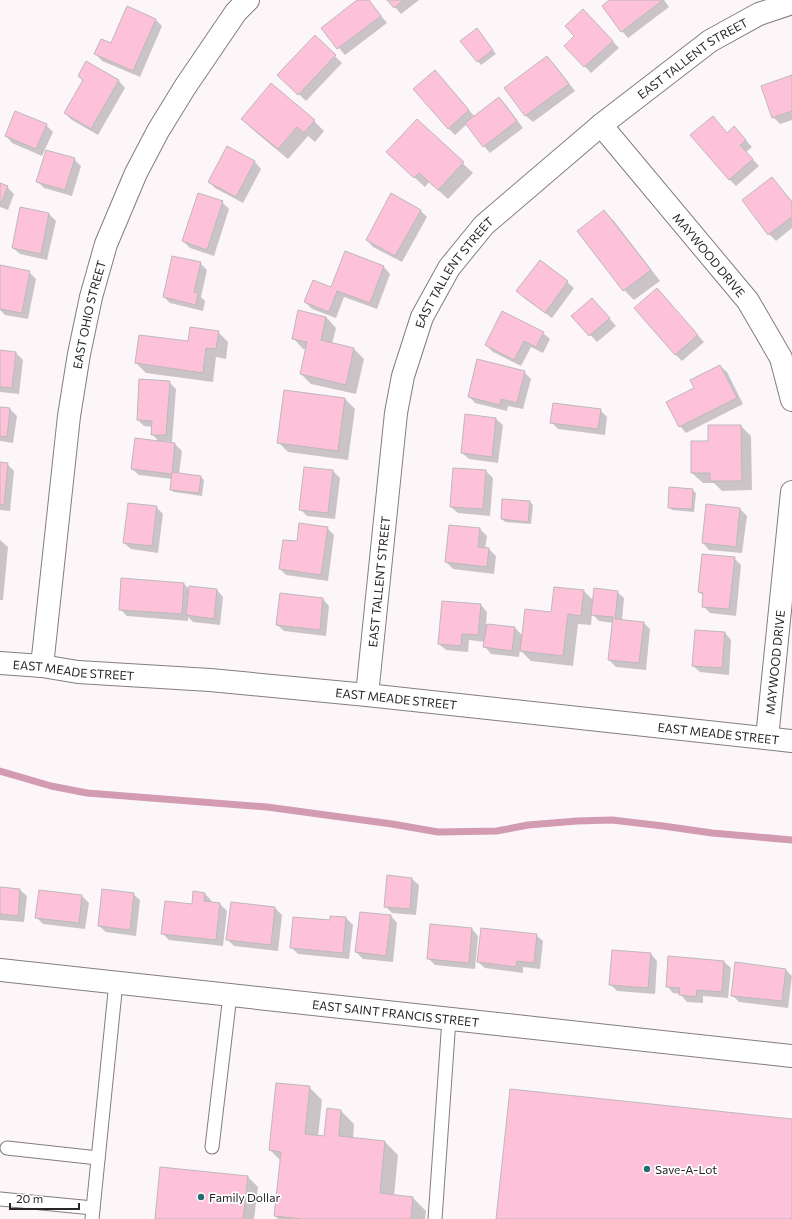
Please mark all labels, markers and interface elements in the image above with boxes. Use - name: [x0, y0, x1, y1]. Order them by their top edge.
- street label: EAST TALLENT STREET: [634, 15, 750, 101]
- street label: MAYWOOD DRIVE: [670, 210, 748, 299]
- street label: EAST TALLENT STREET: [412, 213, 496, 330]
- street label: EAST OHIO STREET: [70, 258, 108, 370]
- street label: EAST TALLENT STREET: [365, 515, 392, 648]
- street label: MAYWOOD DRIVE: [762, 609, 787, 715]
- street label: EAST MEADE STREET: [12, 657, 135, 682]
- street label: EAST MEADE STREET: [335, 685, 458, 712]
- street label: EAST MEADE STREET: [657, 720, 780, 747]
- street label: EAST SAINT FRANCIS STREET: [311, 997, 480, 1029]
- place label: Save-A-Lot: [655, 1162, 717, 1176]
- marker: Save-A-Lot: [642, 1164, 652, 1174]
- scale bar: [10, 1185, 79, 1211]
- place label: Family Dollar: [209, 1190, 280, 1204]
- text: 20 m: [16, 1191, 43, 1205]
- marker: Family Dollar: [196, 1192, 206, 1202]

